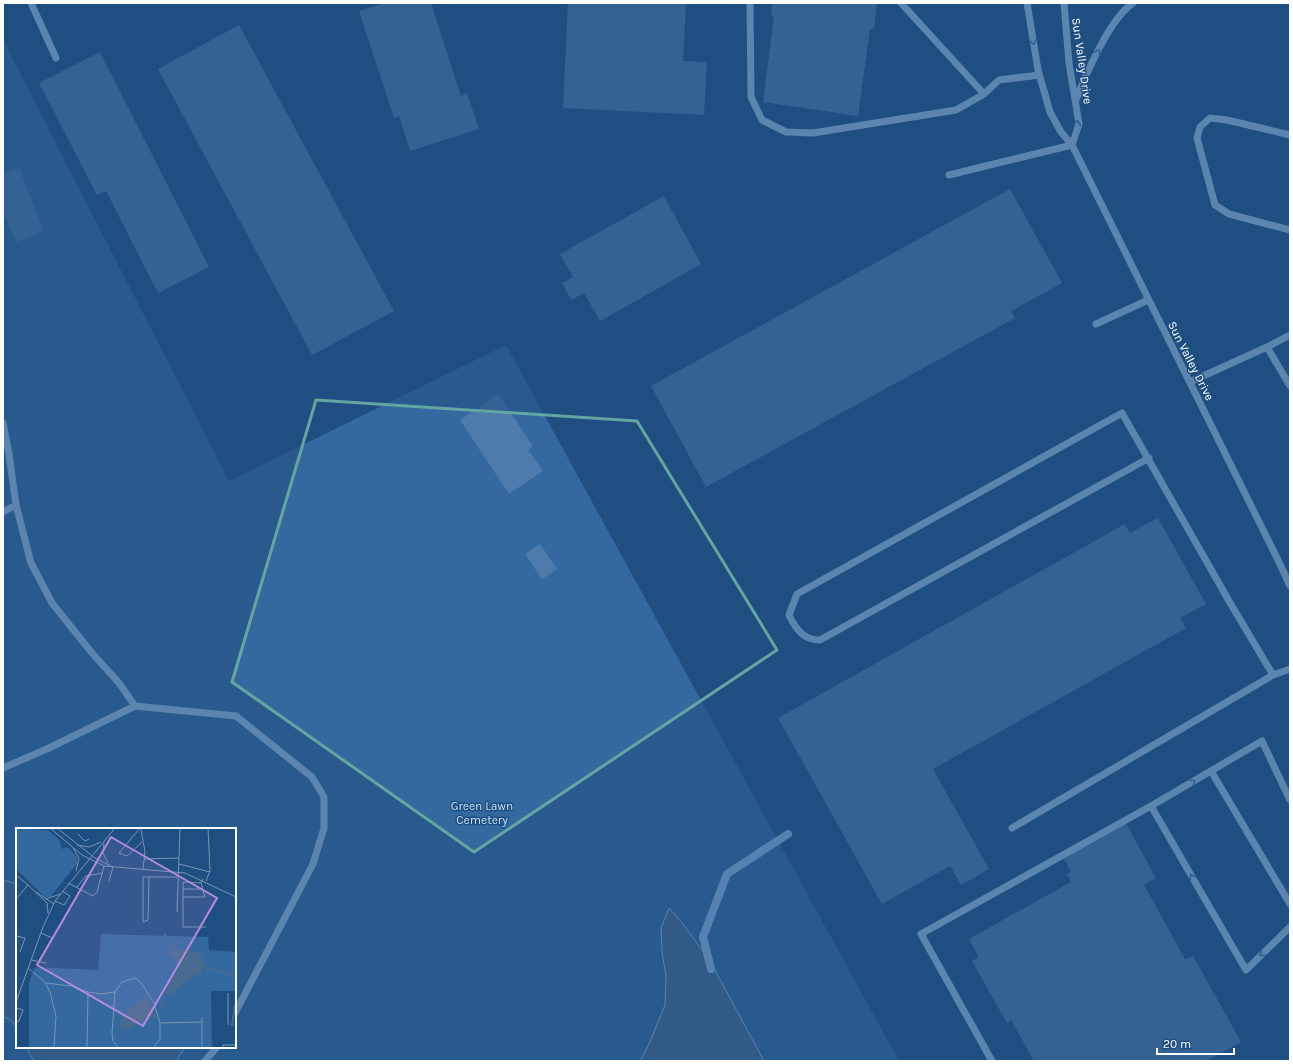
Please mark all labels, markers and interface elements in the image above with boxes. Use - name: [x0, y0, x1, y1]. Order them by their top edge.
- street label: Sun Valley Drive: [1069, 17, 1095, 105]
- one-way arrow: [1028, 38, 1037, 45]
- one-way arrow: [1093, 49, 1101, 56]
- one-way arrow: [1073, 120, 1082, 126]
- street label: Sun Valley Drive: [1165, 319, 1217, 403]
- one-way arrow: [1189, 779, 1196, 786]
- park label: Green Lawn Cemetery: [451, 799, 513, 827]
- inset map: [16, 828, 236, 1048]
- one-way arrow: [1189, 874, 1196, 881]
- one-way arrow: [1259, 949, 1267, 957]
- scale bar: [1157, 1030, 1234, 1056]
- text: 20 m: [1163, 1037, 1191, 1051]

